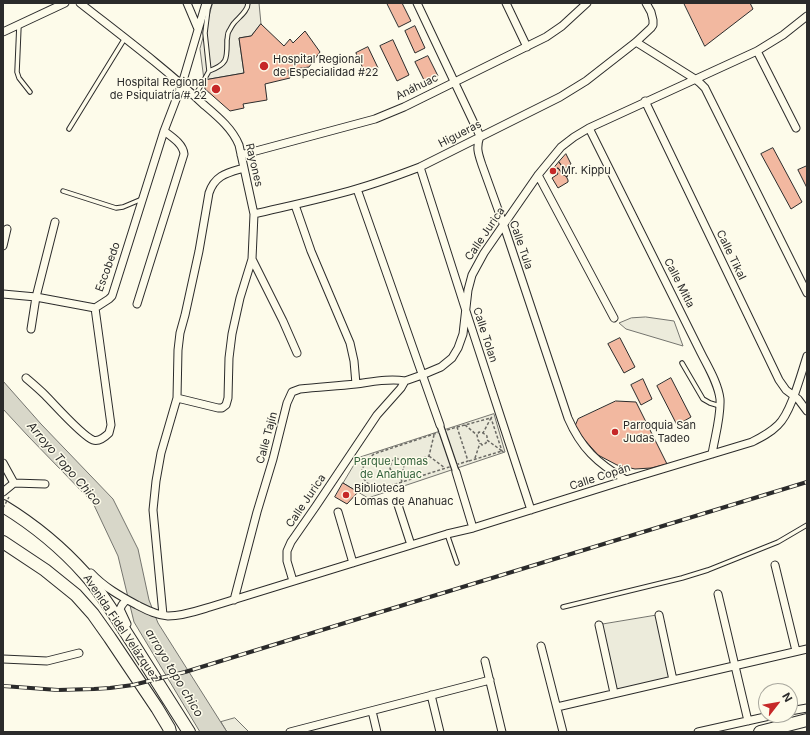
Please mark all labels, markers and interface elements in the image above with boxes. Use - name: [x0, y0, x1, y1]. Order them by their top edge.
- place label: Hospital Regional de Especialidad #22: [273, 53, 378, 79]
- marker: Hospital Regional de Especialidad #22: [258, 60, 270, 72]
- street label: Anáhuac: [394, 71, 440, 103]
- place label: Hospital Regional de Psiquiatría # 22: [110, 76, 207, 102]
- marker: Hospital Regional de Psiquiatría # 22: [210, 83, 222, 95]
- street label: Higueras: [436, 118, 484, 150]
- street label: Rayones: [243, 142, 265, 188]
- place label: Mr. Kippu: [561, 164, 611, 178]
- marker: Mr. Kippu: [548, 166, 558, 176]
- street label: Calle Jurica: [462, 205, 508, 263]
- street label: Calle Tula: [507, 219, 535, 271]
- street label: Calle Tikal: [713, 228, 749, 282]
- street label: Escobedo: [93, 240, 123, 294]
- street label: Calle Mitla: [661, 256, 697, 310]
- street label: Calle Tolan: [470, 306, 500, 364]
- street label: Calle Tajín: [254, 411, 280, 465]
- water label: Arroyo Topo Chico: [24, 419, 104, 509]
- place label: Parroquia San Judas Tadeo: [623, 419, 696, 445]
- marker: Parroquia San Judas Tadeo: [610, 427, 620, 437]
- park label: Parque Lomas de Anahuac: [354, 455, 428, 481]
- street label: Calle Copán: [568, 461, 632, 493]
- street label: Calle Jurica: [283, 472, 329, 530]
- place label: Biblioteca Lomas de Anahuac: [354, 482, 454, 508]
- marker: Biblioteca Lomas de Anahuac: [341, 490, 351, 500]
- street label: Avenida Fidel Velázquez: [80, 572, 162, 684]
- water label: arroyo topo chico: [142, 626, 206, 720]
- north arrow: [758, 683, 798, 723]
- text: N: [779, 690, 796, 705]

